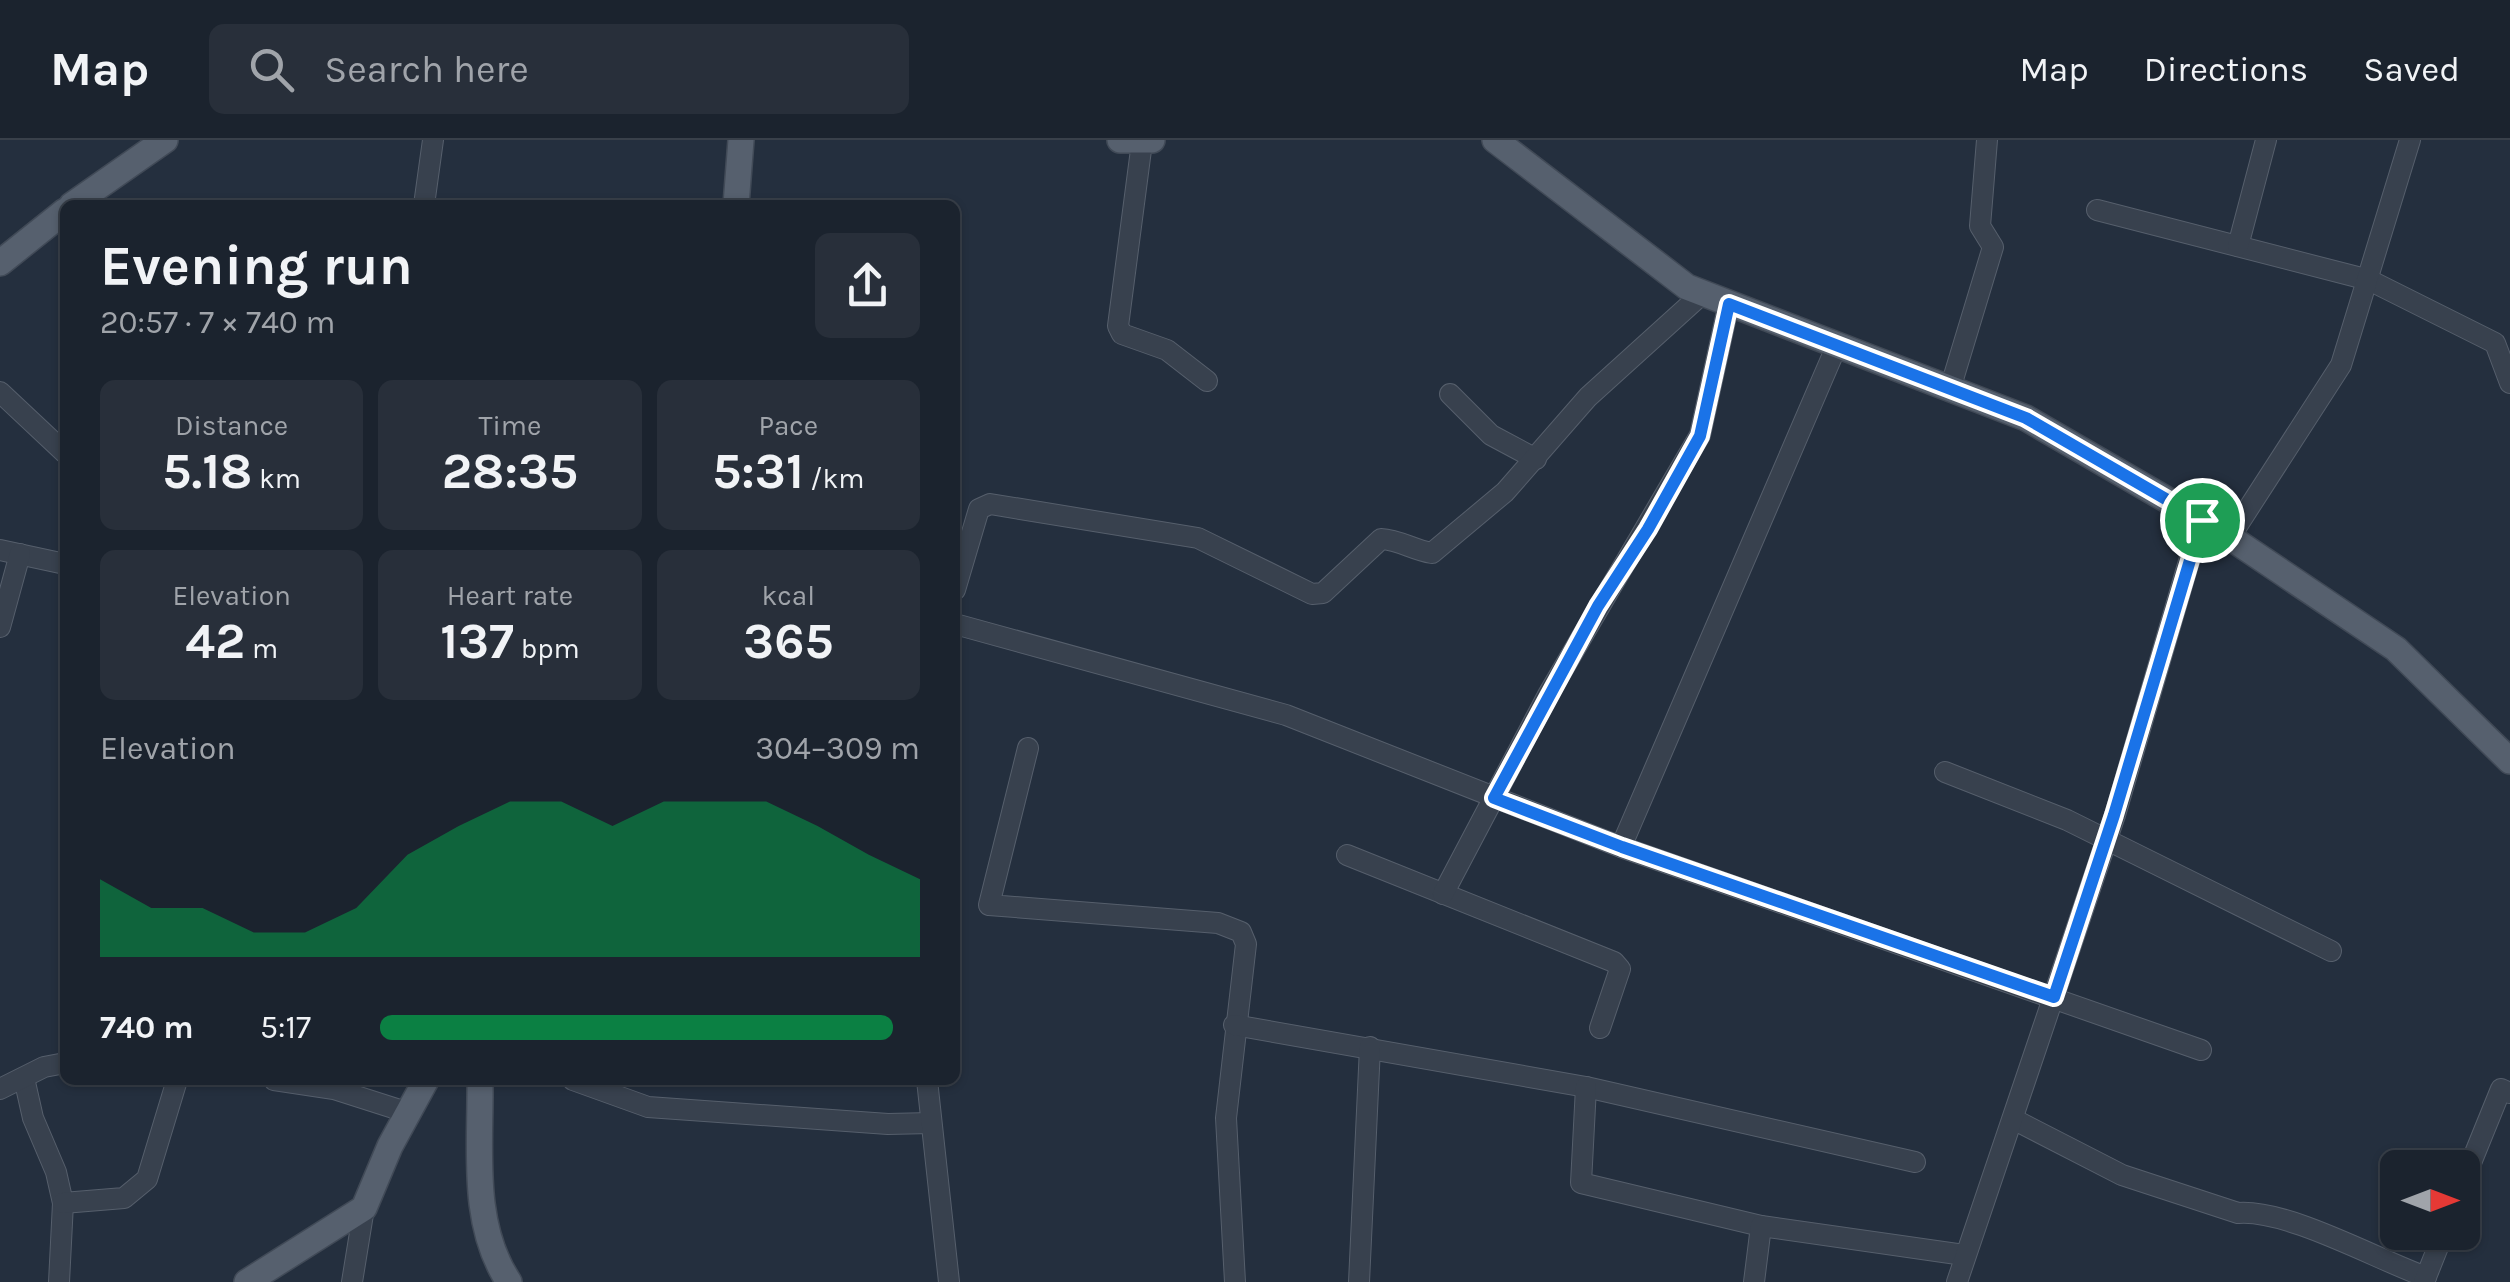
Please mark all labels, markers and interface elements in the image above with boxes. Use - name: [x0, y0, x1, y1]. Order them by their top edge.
- search box: [209, 24, 909, 114]
- text: Map: [50, 41, 149, 97]
- icon: search: [244, 42, 299, 97]
- text: Search here: [324, 47, 529, 92]
- text: Map: [2019, 49, 2089, 90]
- text: Directions: [2144, 49, 2308, 90]
- text: Saved: [2363, 49, 2460, 90]
- button: share: [815, 233, 920, 338]
- text: Evening run: [100, 234, 413, 298]
- text: 20:57 · 7 × 740 m: [100, 304, 335, 341]
- text: Distance: [175, 409, 288, 442]
- text: Time: [479, 409, 541, 442]
- text: Pace: [758, 409, 818, 442]
- text: 5.18: [162, 442, 252, 501]
- text: 28:35: [442, 442, 578, 501]
- text: 5:31: [712, 442, 804, 501]
- text: km: [252, 462, 301, 495]
- text: /km: [804, 462, 864, 495]
- pin: [2160, 478, 2245, 563]
- icon: arrive: [2175, 493, 2230, 548]
- text: Elevation: [172, 579, 291, 612]
- text: Heart rate: [447, 579, 573, 612]
- text: kcal: [762, 579, 815, 612]
- text: 42: [185, 612, 245, 671]
- text: 137: [440, 612, 514, 671]
- text: 365: [743, 612, 834, 671]
- text: m: [245, 632, 278, 665]
- text: bpm: [514, 632, 580, 665]
- text: Elevation: [100, 730, 235, 767]
- text: 304–309 m: [755, 730, 920, 767]
- text: 740 m: [100, 1009, 194, 1046]
- text: 5:17: [260, 1009, 311, 1046]
- north arrow: [2380, 1150, 2480, 1250]
- map controls: [2380, 1150, 2480, 1250]

